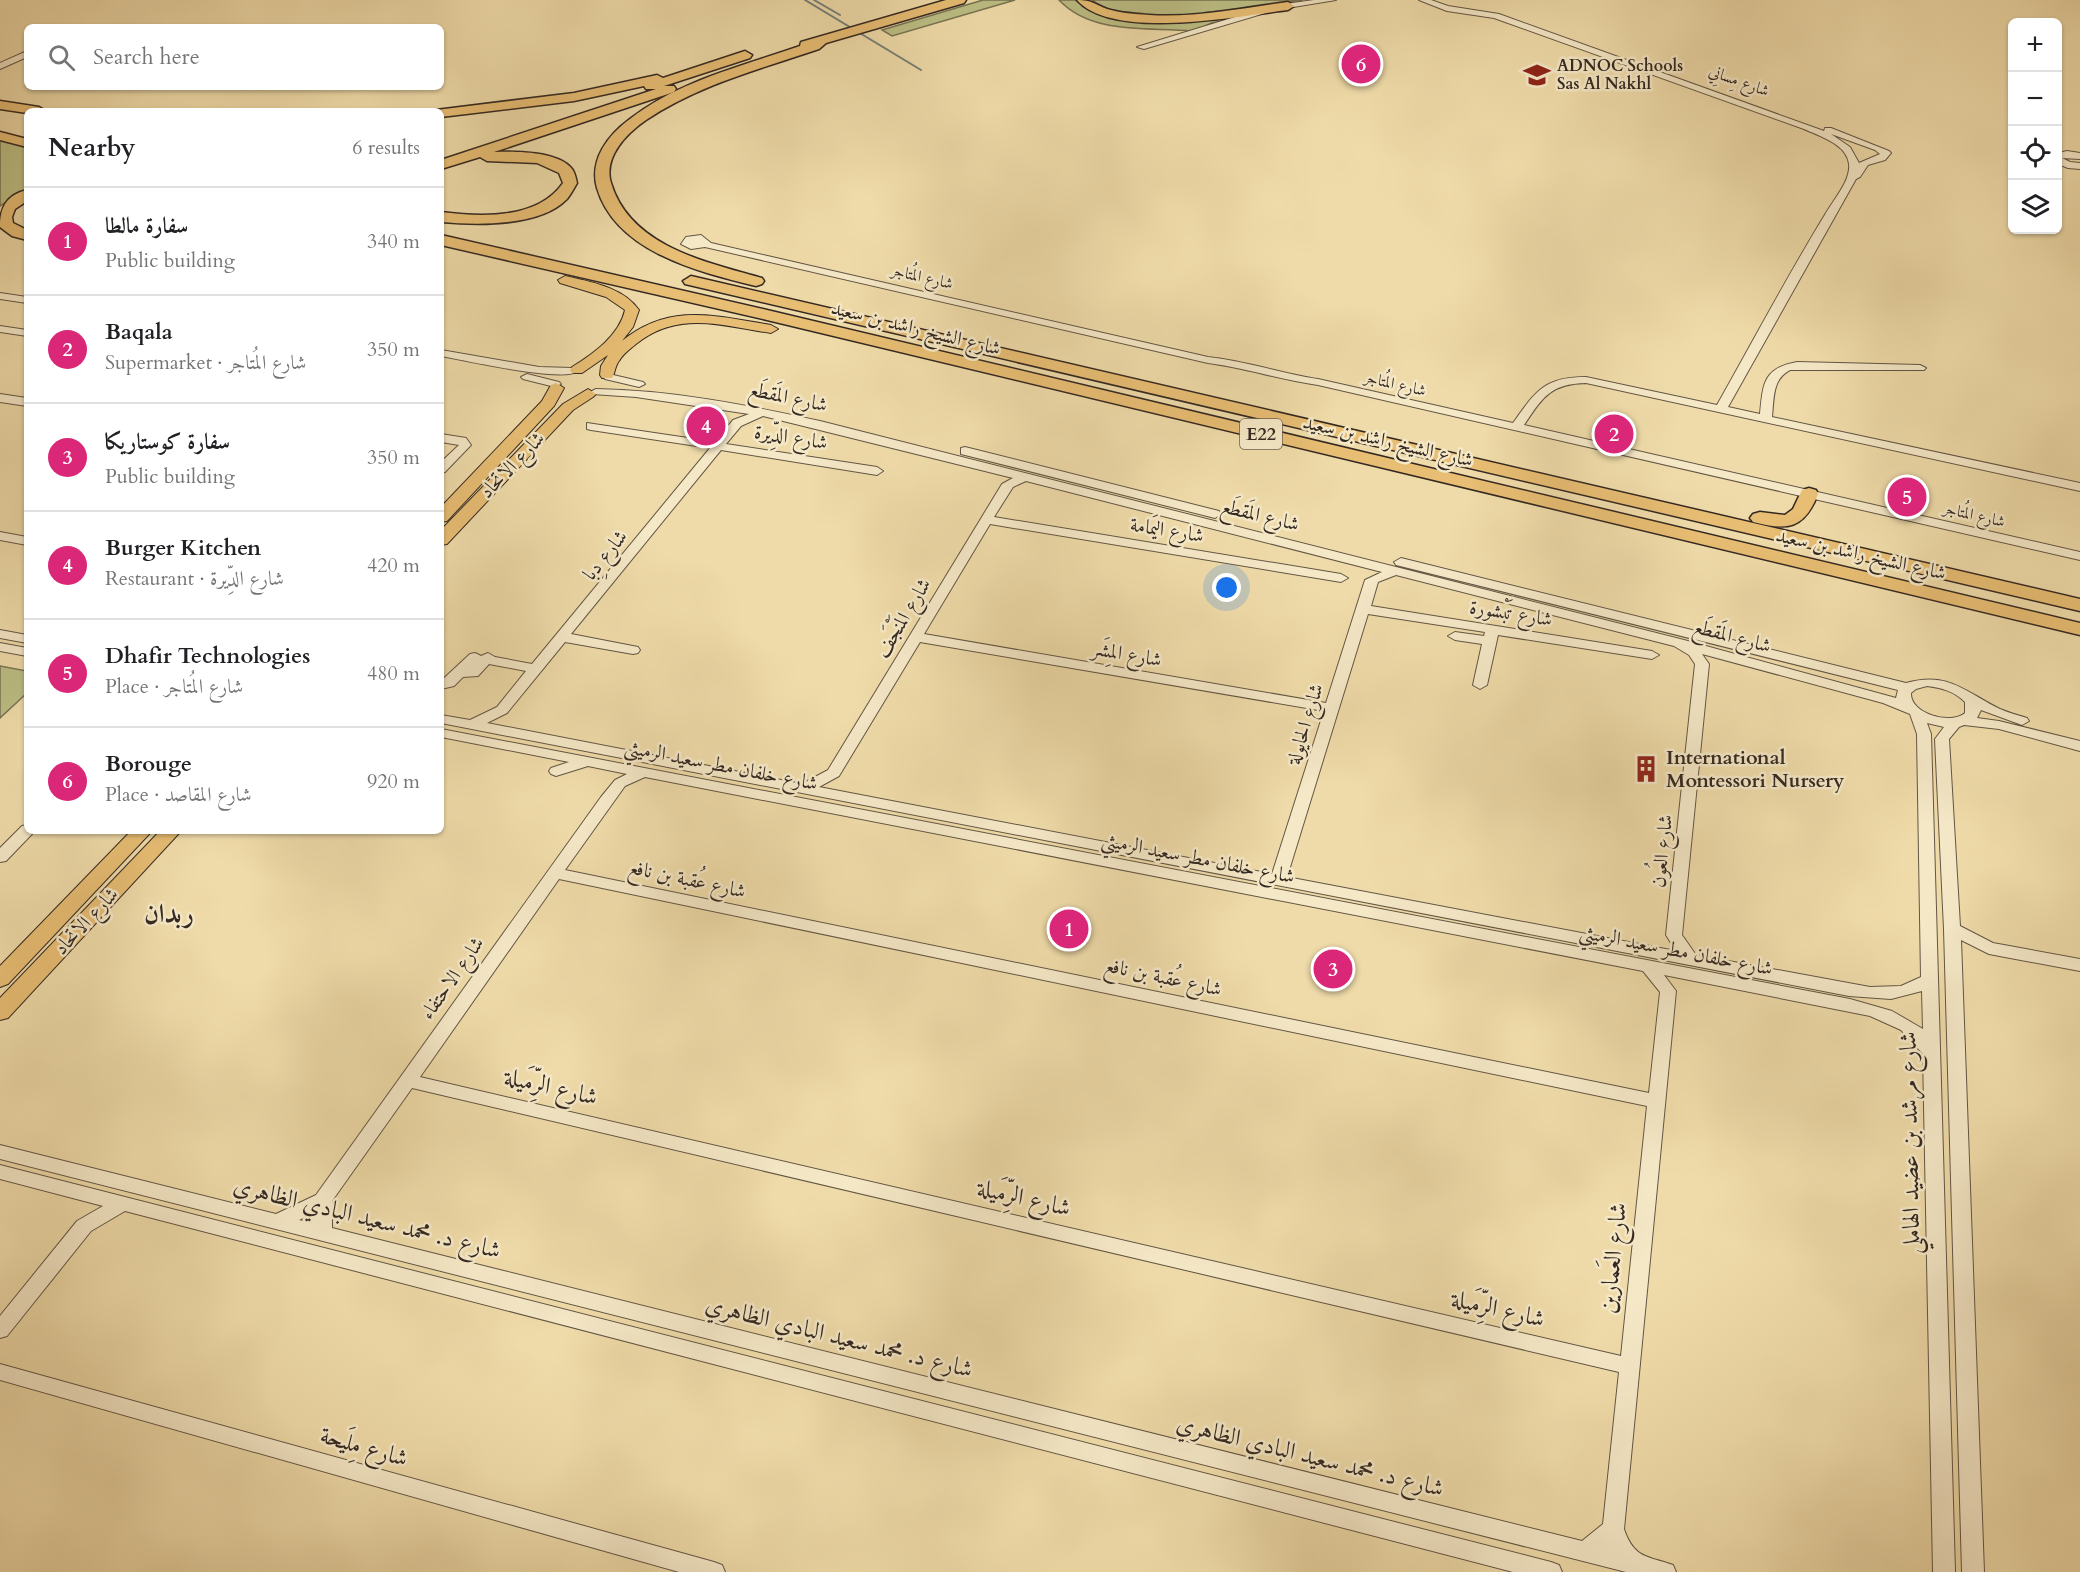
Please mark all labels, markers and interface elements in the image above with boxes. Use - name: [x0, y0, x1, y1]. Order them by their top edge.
- map controls: [2008, 18, 2062, 234]
- button: +: [2008, 18, 2062, 72]
- search box: [24, 24, 444, 90]
- icon: search: [45, 41, 78, 74]
- text: Search here: [93, 42, 200, 72]
- pin: 6: [1342, 42, 1380, 86]
- place label: ADNOC Schools Sas Al Nakhl: [1557, 55, 1683, 95]
- school or university icon: ADNOC Schools Sas Al Nakhl: [1522, 60, 1552, 90]
- street label: شارع مِسانِي: [1705, 60, 1772, 105]
- button: −: [2008, 72, 2062, 126]
- button: locate: [2008, 126, 2062, 180]
- text: Nearby: [48, 130, 136, 165]
- text: 6 results: [352, 134, 420, 161]
- button: layers: [2008, 180, 2062, 234]
- text: سفارة مالطا: [105, 211, 188, 241]
- text: 1: [62, 228, 73, 255]
- text: 340 m: [367, 228, 420, 255]
- text: Public building: [105, 247, 235, 274]
- street label: شارع المُتاجر: [887, 256, 956, 297]
- street label: شارع الشيخ راشد بن سعيد: [827, 294, 1004, 366]
- text: Baqala: [105, 317, 173, 347]
- text: 2: [62, 336, 73, 363]
- text: 350 m: [367, 336, 420, 363]
- text: Supermarket · شارع المُتاجر: [105, 349, 306, 376]
- street label: شارع المُتاجر: [1360, 363, 1429, 404]
- street label: شارع المَقطَع: [745, 375, 830, 422]
- pin: 4: [686, 404, 726, 448]
- street label: شارع الشيخ راشد بن سعيد: [1299, 408, 1476, 478]
- pin: 2: [1594, 412, 1634, 456]
- street label: شارع الدِّيرة: [752, 417, 830, 460]
- road number: E22: [1240, 419, 1282, 449]
- street label: شارع الاتحاد: [473, 426, 554, 507]
- text: سفارة كوستاريكا: [105, 427, 230, 457]
- text: 3: [62, 444, 73, 471]
- text: 350 m: [367, 444, 420, 471]
- text: Public building: [105, 463, 235, 490]
- pin: 5: [1888, 474, 1926, 520]
- street label: شارع المَقطَع: [1217, 491, 1302, 542]
- street label: شارع المُتاجر: [1939, 494, 2008, 535]
- street label: شارع اليَمامة: [1128, 510, 1206, 553]
- street label: شارع الشيخ راشد بن سعيد: [1772, 521, 1949, 591]
- street label: شارع دِبا: [576, 524, 637, 588]
- text: Burger Kitchen: [105, 533, 261, 563]
- text: 4: [62, 552, 73, 579]
- text: 420 m: [367, 552, 420, 579]
- text: Restaurant · شارع الدِّيرة: [105, 565, 284, 592]
- street label: شارع المَنْجَف: [867, 572, 941, 665]
- your location: [1212, 573, 1241, 602]
- street label: شارع تَبْشورة: [1467, 591, 1555, 637]
- street label: شارع المَقطَع: [1689, 612, 1774, 663]
- street label: شارع المِشَر: [1087, 633, 1164, 677]
- text: Dhafir Technologies: [105, 641, 310, 671]
- text: 5: [62, 660, 73, 687]
- text: 480 m: [367, 660, 420, 687]
- text: Place · شارع المُتاجر: [105, 673, 243, 700]
- street label: شارع الحايولة: [1280, 680, 1334, 770]
- street label: شارع خلفان مطر سعيد الرميثي: [621, 733, 820, 802]
- place label: International Montessori Nursery: [1666, 744, 1845, 794]
- text: Borouge: [105, 749, 192, 779]
- building icon: International Montessori Nursery: [1631, 754, 1661, 784]
- text: 6: [62, 768, 73, 795]
- text: 920 m: [367, 768, 420, 795]
- text: Place · شارع المقاصد: [105, 781, 252, 808]
- street label: شارع العُون: [1642, 813, 1683, 889]
- street label: شارع خلفان مطر سعيد الرميثي: [1098, 826, 1297, 895]
- street label: شارع عُقبة بن نافع: [625, 850, 749, 909]
- street label: شارع الاتحاد: [48, 881, 127, 964]
- district label: ربدان: [144, 896, 194, 931]
- pin: 1: [1050, 906, 1088, 952]
- street label: شارع خلفان مطر سعيد الرميثي: [1576, 918, 1775, 987]
- street label: شارع الاحتفاء: [414, 931, 494, 1027]
- pin: 3: [1314, 946, 1352, 992]
- street label: شارع عُقبة بن نافع: [1101, 948, 1225, 1007]
- street label: شارع مرشد بن عضيد الهاملي: [1892, 1031, 1934, 1255]
- street label: شارع الرِّمَيلة: [499, 1059, 601, 1117]
- street label: شارع د. محمد سعيد البادي الظاهري: [229, 1169, 504, 1270]
- street label: شارع الرِّمَيلة: [972, 1170, 1074, 1228]
- street label: شارع العَمارين: [1590, 1201, 1638, 1315]
- street label: شارع الرِّمَيلة: [1446, 1281, 1548, 1339]
- street label: شارع د. محمد سعيد البادي الظاهري: [701, 1288, 976, 1389]
- street label: شارع د. محمد سعيد البادي الظاهري: [1172, 1407, 1447, 1508]
- street label: شارع مِلَيحة: [315, 1418, 412, 1478]

